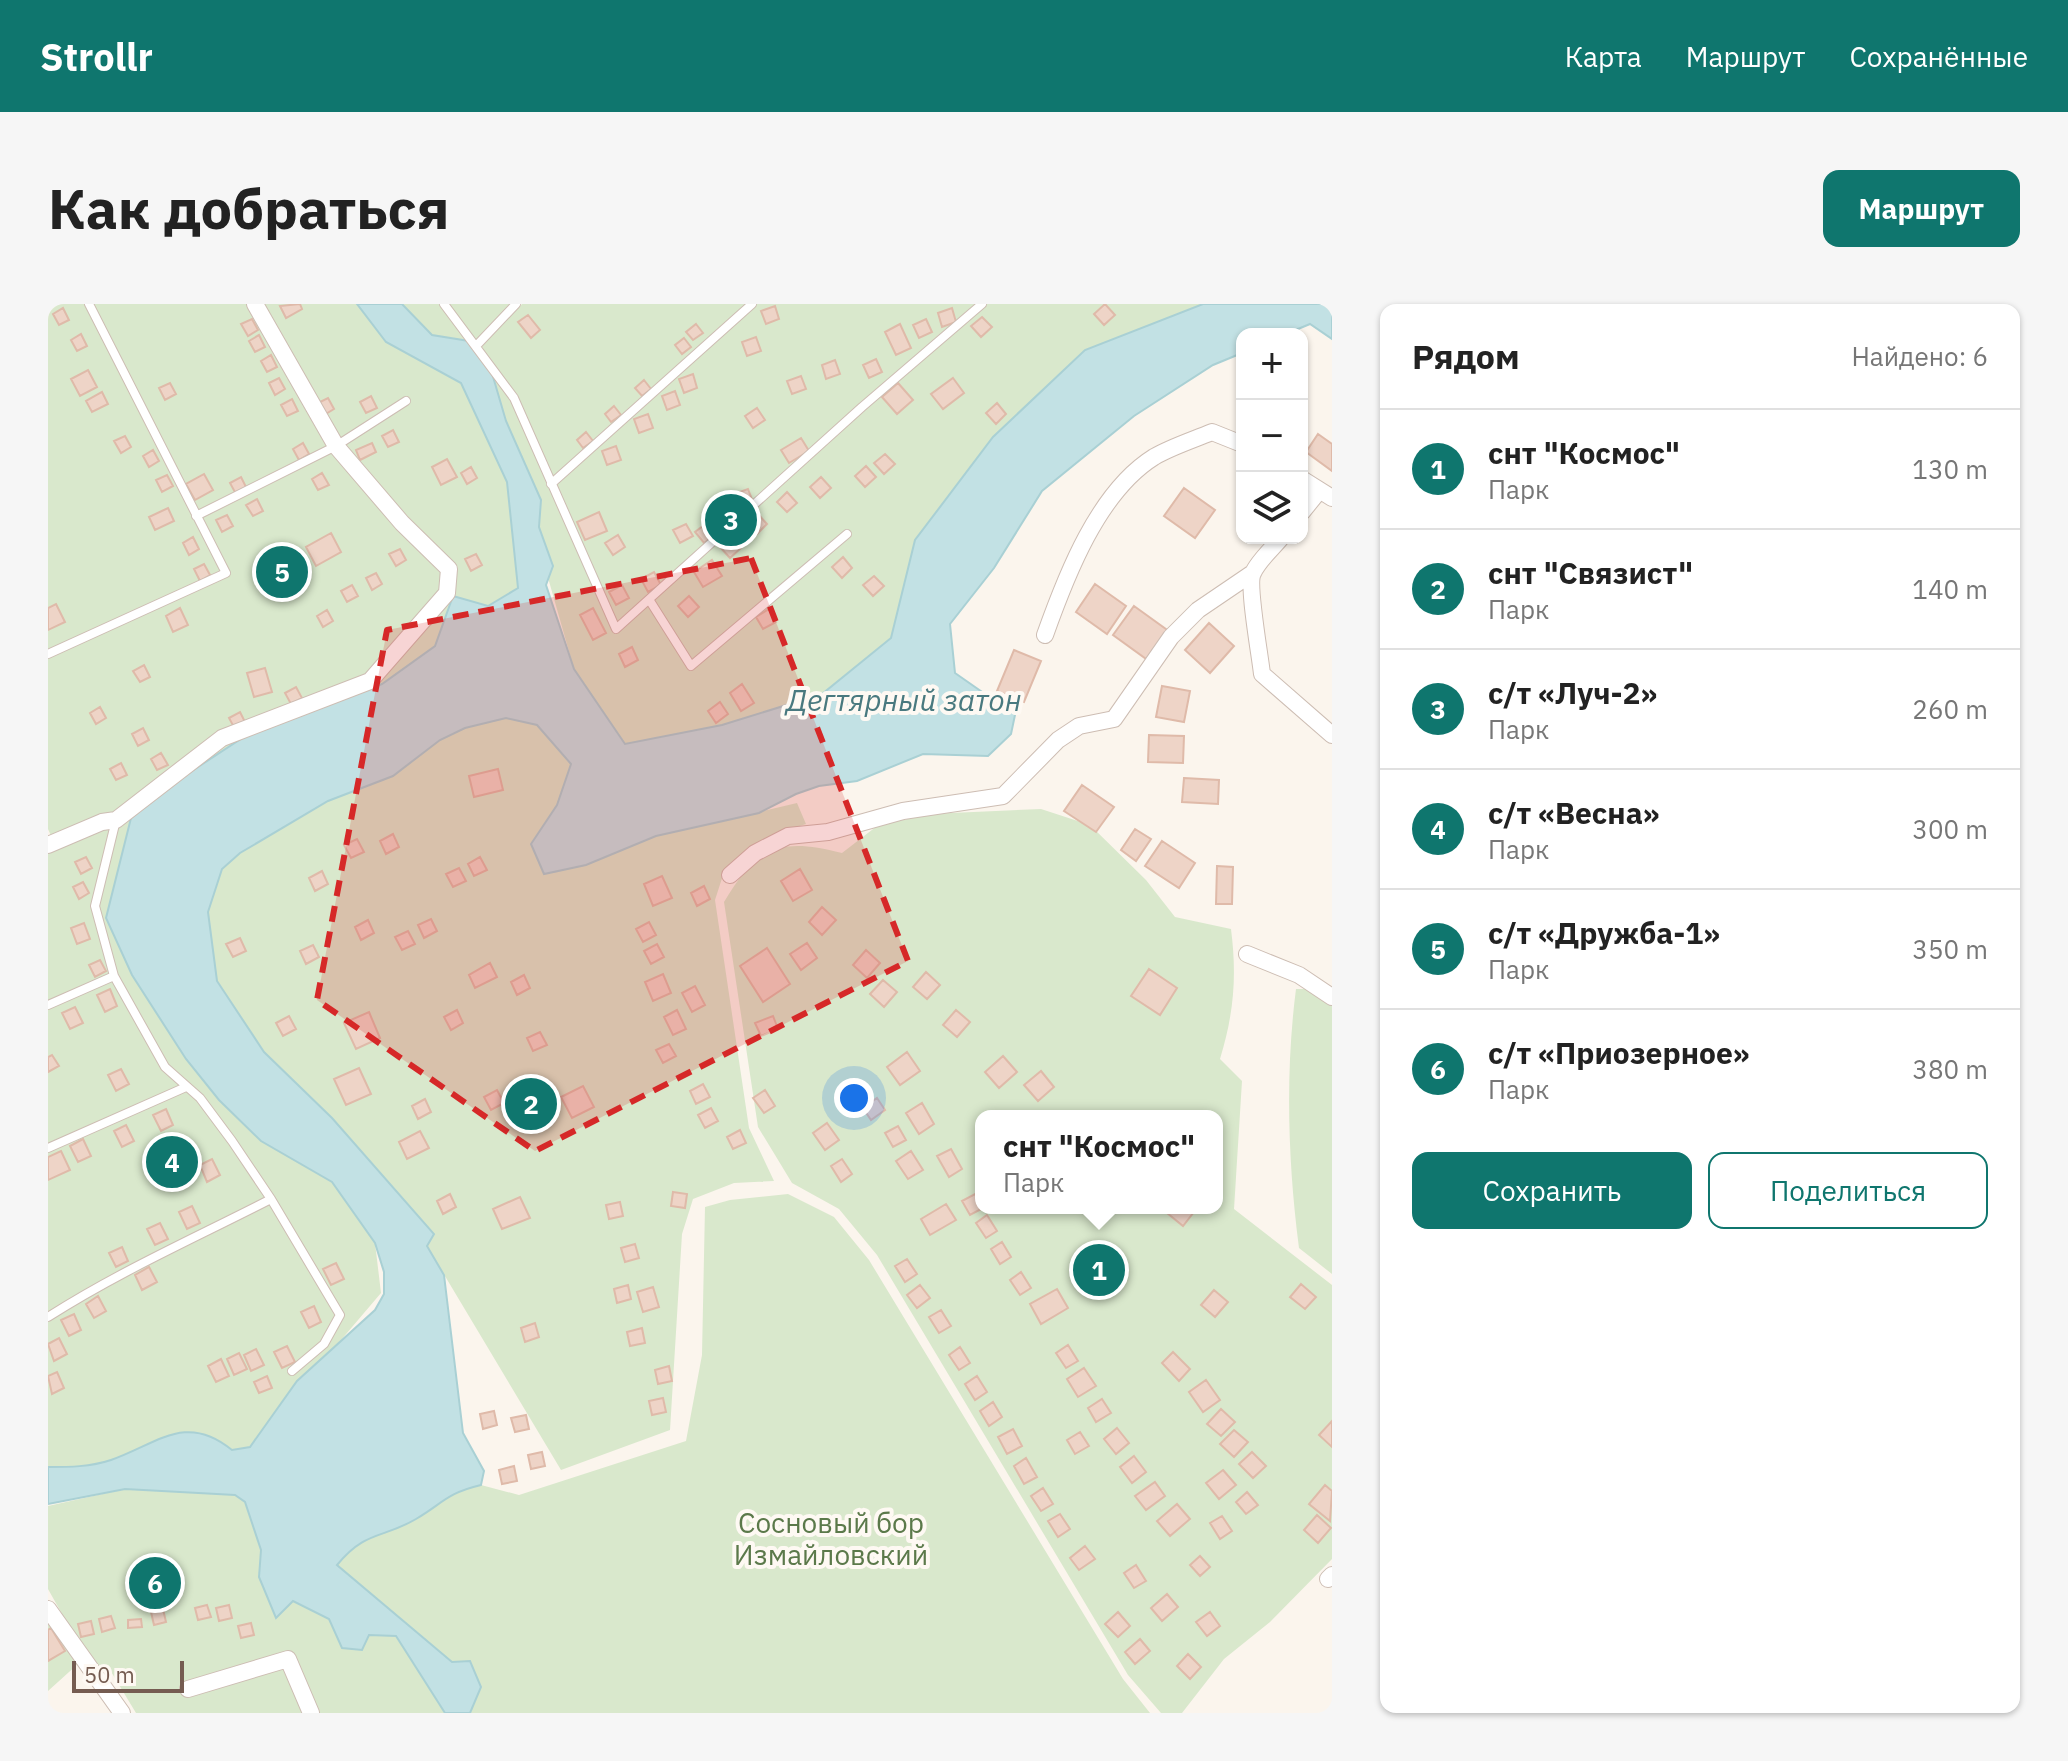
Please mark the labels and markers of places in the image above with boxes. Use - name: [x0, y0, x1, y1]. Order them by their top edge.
- pin: 3: [705, 490, 757, 550]
- pin: 5: [256, 542, 308, 602]
- pin: 2: [505, 1074, 557, 1134]
- pin: 4: [146, 1132, 198, 1192]
- pin: 1: [1073, 1240, 1125, 1300]
- pin: 6: [129, 1553, 181, 1613]

